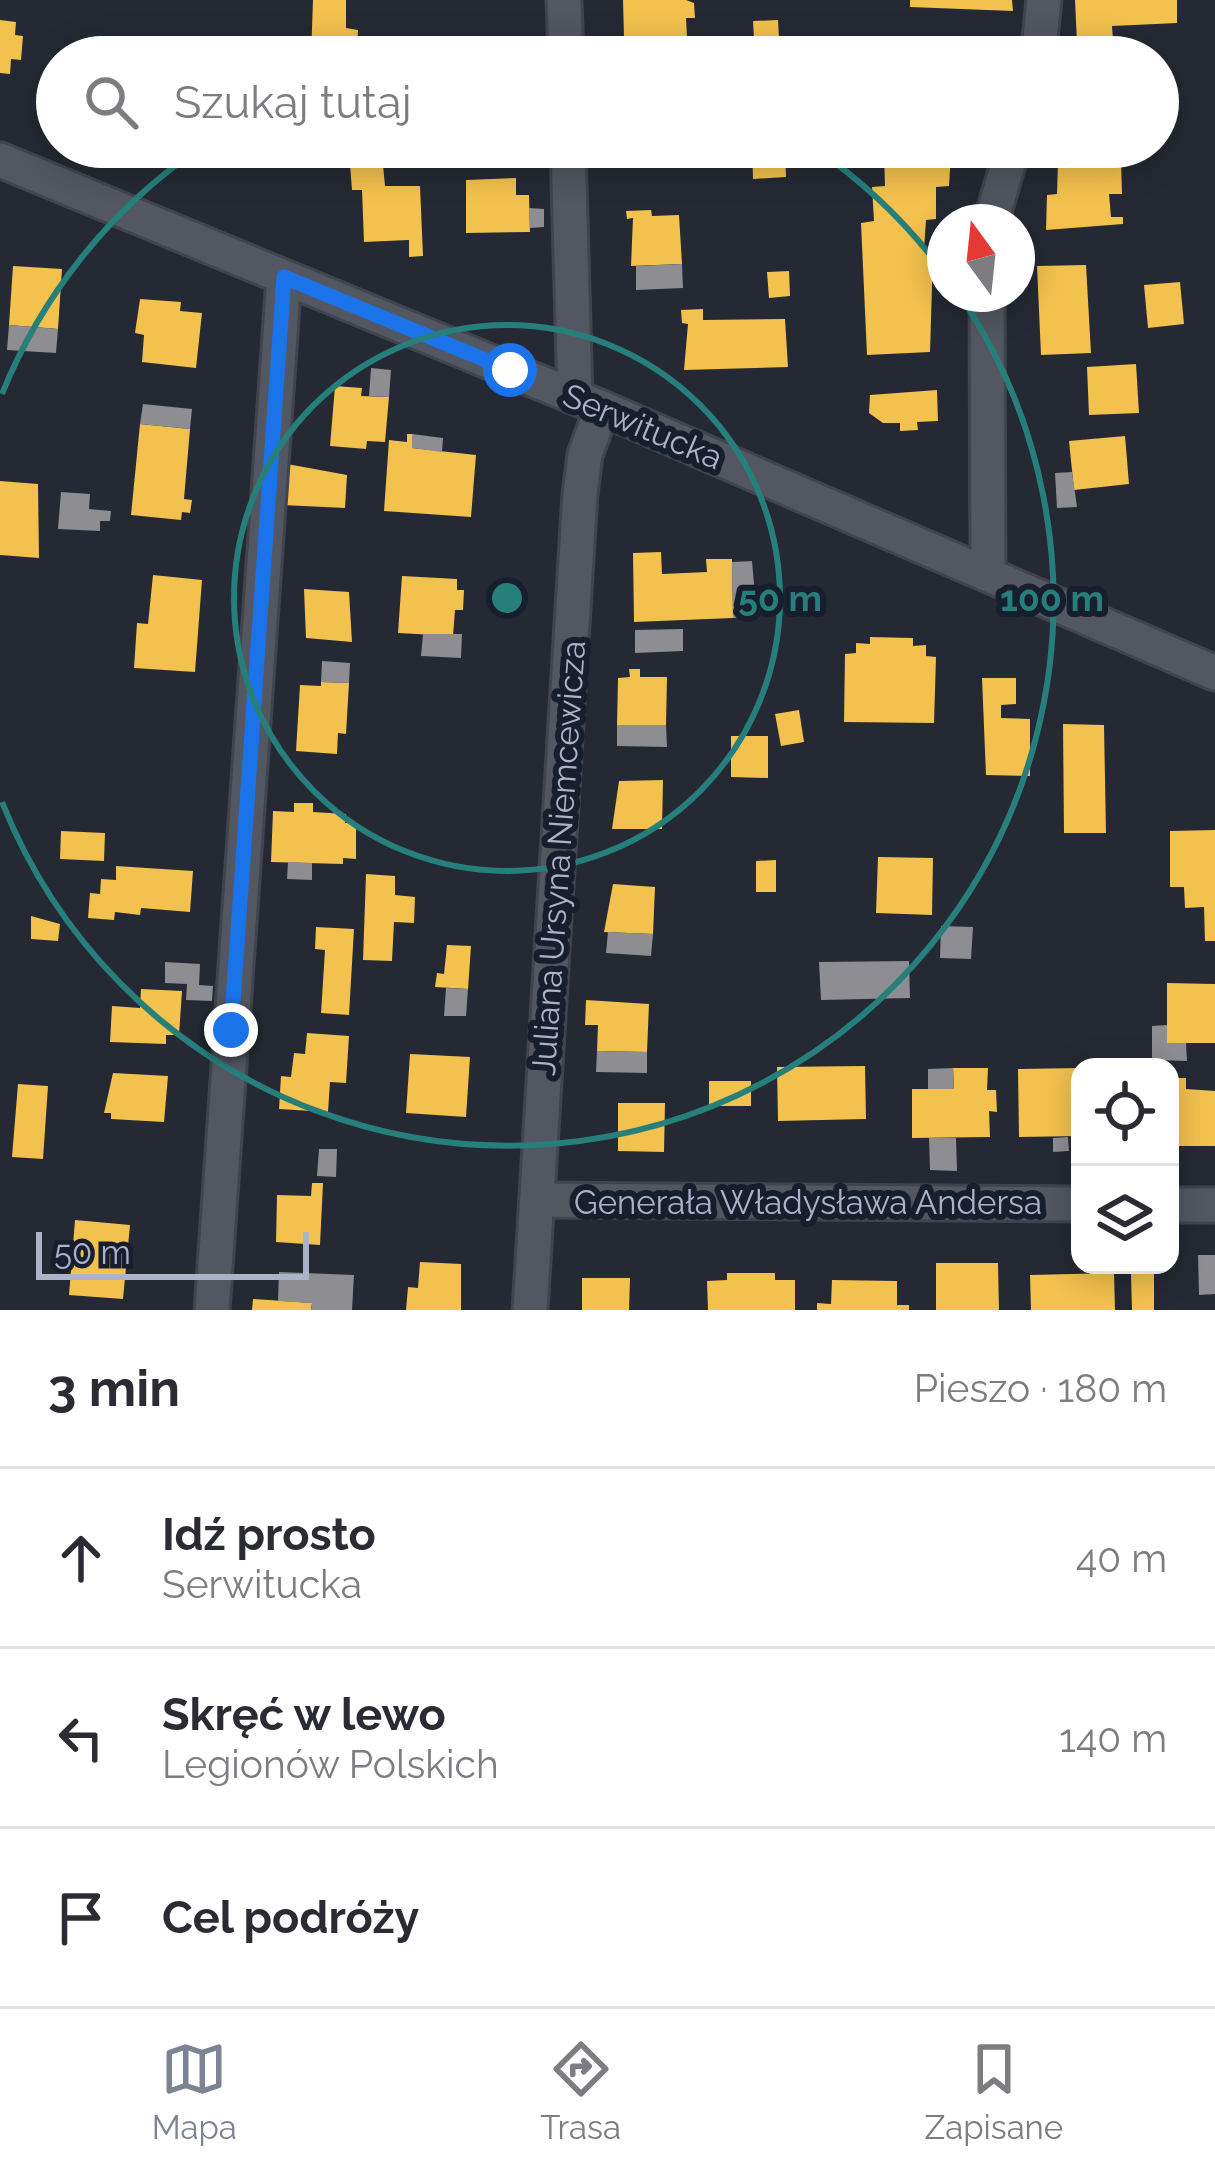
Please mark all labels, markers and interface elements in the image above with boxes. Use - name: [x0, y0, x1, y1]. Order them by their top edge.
- search box: [36, 36, 1179, 168]
- icon: search: [78, 69, 144, 135]
- text: Szukaj tutaj: [174, 76, 412, 129]
- north arrow: [927, 204, 1035, 312]
- route start: [483, 343, 537, 397]
- street label: Serwitucka: [557, 375, 728, 477]
- centre of rings: [486, 577, 528, 619]
- text: 50 m: [738, 577, 822, 619]
- text: 100 m: [1000, 577, 1104, 619]
- street label: Juliana Ursyna Niemcewicza: [524, 639, 593, 1077]
- route end: [204, 1003, 258, 1057]
- map controls: [1071, 1058, 1179, 1274]
- button: locate: [1071, 1058, 1179, 1166]
- button: layers: [1071, 1166, 1179, 1274]
- street label: Generała Władysława Andersa: [574, 1183, 1042, 1222]
- scale bar: [36, 1226, 309, 1279]
- text: 50 m: [54, 1233, 131, 1272]
- text: 3 min: [48, 1358, 180, 1418]
- text: Pieszo · 180 m: [914, 1365, 1167, 1411]
- text: Idź prosto: [162, 1508, 376, 1561]
- icon: ahead: [48, 1525, 114, 1591]
- text: 40 m: [1076, 1535, 1167, 1581]
- text: Serwitucka: [162, 1561, 362, 1607]
- text: Skręć w lewo: [162, 1688, 446, 1741]
- icon: left: [48, 1705, 114, 1771]
- text: 140 m: [1059, 1715, 1167, 1761]
- text: Legionów Polskich: [162, 1741, 499, 1787]
- icon: arrive: [48, 1885, 114, 1951]
- text: Cel podróży: [162, 1891, 419, 1944]
- tab: Mapa: [152, 2036, 237, 2147]
- tab: Trasa: [540, 2036, 621, 2147]
- tab: Zapisane: [924, 2036, 1063, 2147]

